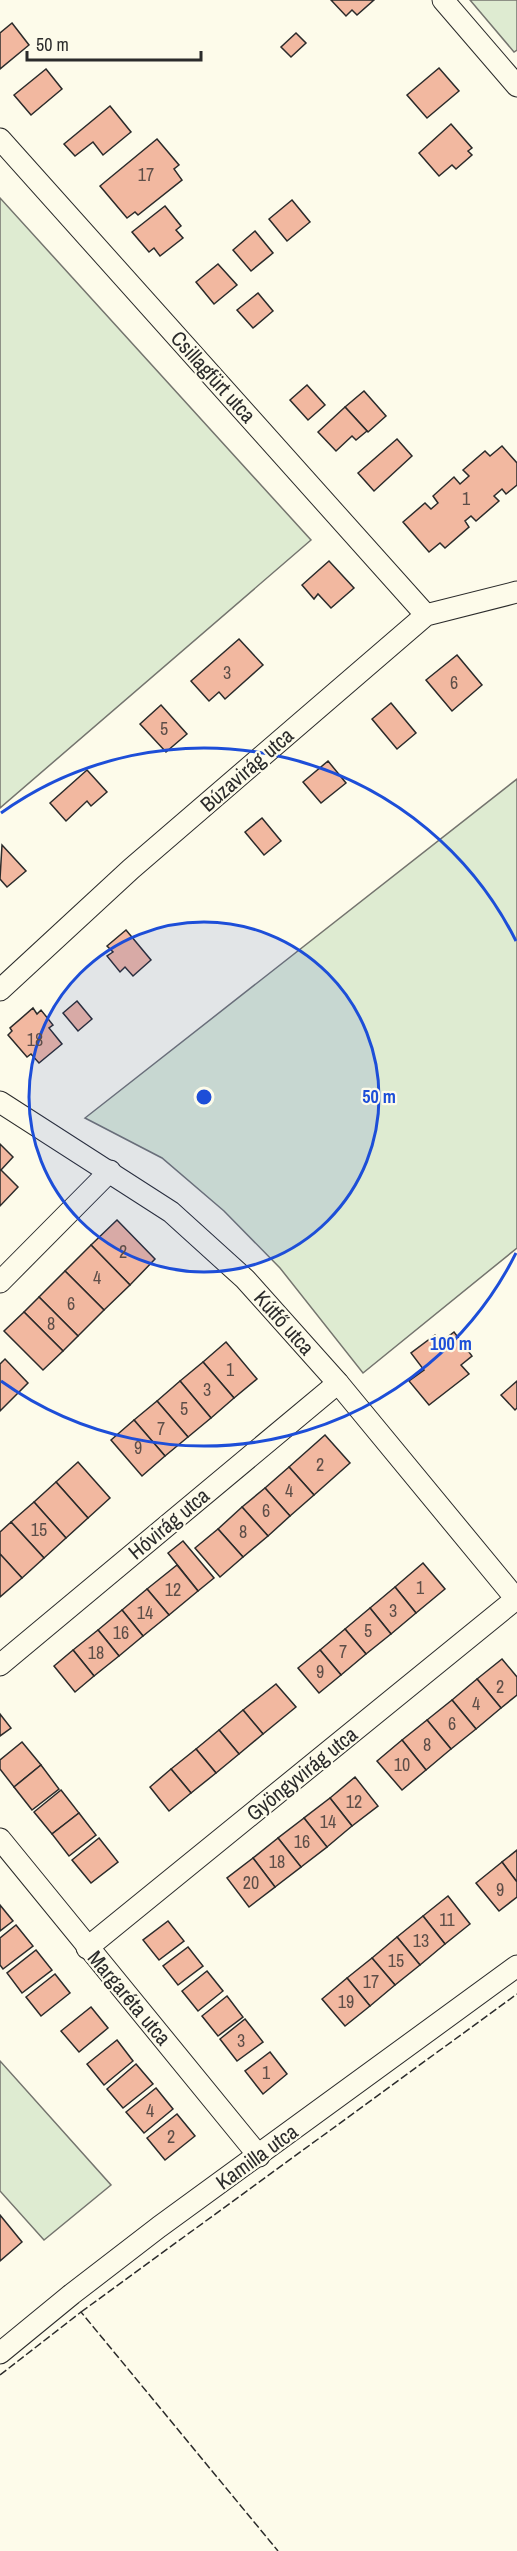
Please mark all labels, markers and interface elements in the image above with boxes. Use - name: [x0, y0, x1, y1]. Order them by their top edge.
- scale bar: [27, 24, 201, 62]
- text: 50 m: [36, 32, 69, 57]
- house number: 17: [138, 162, 154, 187]
- street label: Csillagfürt utca: [164, 324, 263, 429]
- house number: 1: [462, 486, 471, 511]
- house number: 3: [223, 660, 231, 685]
- house number: 6: [450, 670, 458, 695]
- house number: 5: [160, 716, 168, 741]
- street label: Búzavirág utca: [194, 721, 300, 818]
- house number: 18: [27, 1027, 43, 1052]
- text: 50 m: [362, 1084, 396, 1109]
- centre of rings: [194, 1087, 214, 1107]
- house number: 2: [119, 1239, 127, 1264]
- house number: 4: [93, 1265, 101, 1290]
- street label: Kútfő utca: [248, 1284, 321, 1361]
- house number: 6: [67, 1291, 75, 1316]
- house number: 8: [47, 1311, 55, 1336]
- text: 100 m: [430, 1331, 472, 1356]
- house number: 1: [226, 1357, 235, 1382]
- house number: 3: [203, 1377, 211, 1402]
- house number: 5: [180, 1396, 188, 1421]
- house number: 7: [157, 1416, 165, 1441]
- house number: 9: [134, 1435, 142, 1460]
- house number: 2: [316, 1452, 324, 1477]
- house number: 4: [285, 1478, 293, 1503]
- street label: Hóvirág utca: [122, 1481, 216, 1566]
- house number: 6: [262, 1498, 270, 1523]
- house number: 15: [31, 1517, 47, 1542]
- house number: 8: [239, 1519, 247, 1544]
- house number: 1: [416, 1575, 425, 1600]
- house number: 12: [165, 1577, 181, 1602]
- house number: 3: [389, 1598, 397, 1623]
- house number: 14: [137, 1600, 153, 1625]
- house number: 5: [364, 1618, 372, 1643]
- house number: 16: [113, 1620, 129, 1645]
- house number: 7: [339, 1639, 347, 1664]
- house number: 18: [88, 1640, 104, 1665]
- house number: 9: [316, 1659, 324, 1684]
- house number: 2: [496, 1674, 504, 1699]
- house number: 4: [472, 1691, 480, 1716]
- house number: 6: [448, 1711, 456, 1736]
- street label: Gyöngyvirág utca: [240, 1720, 364, 1827]
- house number: 8: [423, 1732, 431, 1757]
- house number: 10: [394, 1752, 410, 1777]
- house number: 12: [346, 1789, 362, 1814]
- house number: 14: [320, 1809, 336, 1834]
- house number: 16: [294, 1829, 310, 1854]
- house number: 18: [269, 1849, 285, 1874]
- house number: 20: [243, 1870, 259, 1895]
- house number: 9: [496, 1877, 504, 1902]
- house number: 11: [439, 1907, 455, 1932]
- house number: 13: [413, 1928, 429, 1953]
- street label: Margaréta utca: [81, 1944, 178, 2052]
- house number: 15: [388, 1948, 404, 1973]
- house number: 17: [363, 1969, 379, 1994]
- house number: 19: [338, 1989, 354, 2014]
- house number: 3: [237, 2028, 245, 2053]
- house number: 1: [262, 2060, 271, 2085]
- house number: 4: [146, 2098, 154, 2123]
- street label: Kamilla utca: [210, 2117, 304, 2196]
- house number: 2: [167, 2124, 175, 2149]

